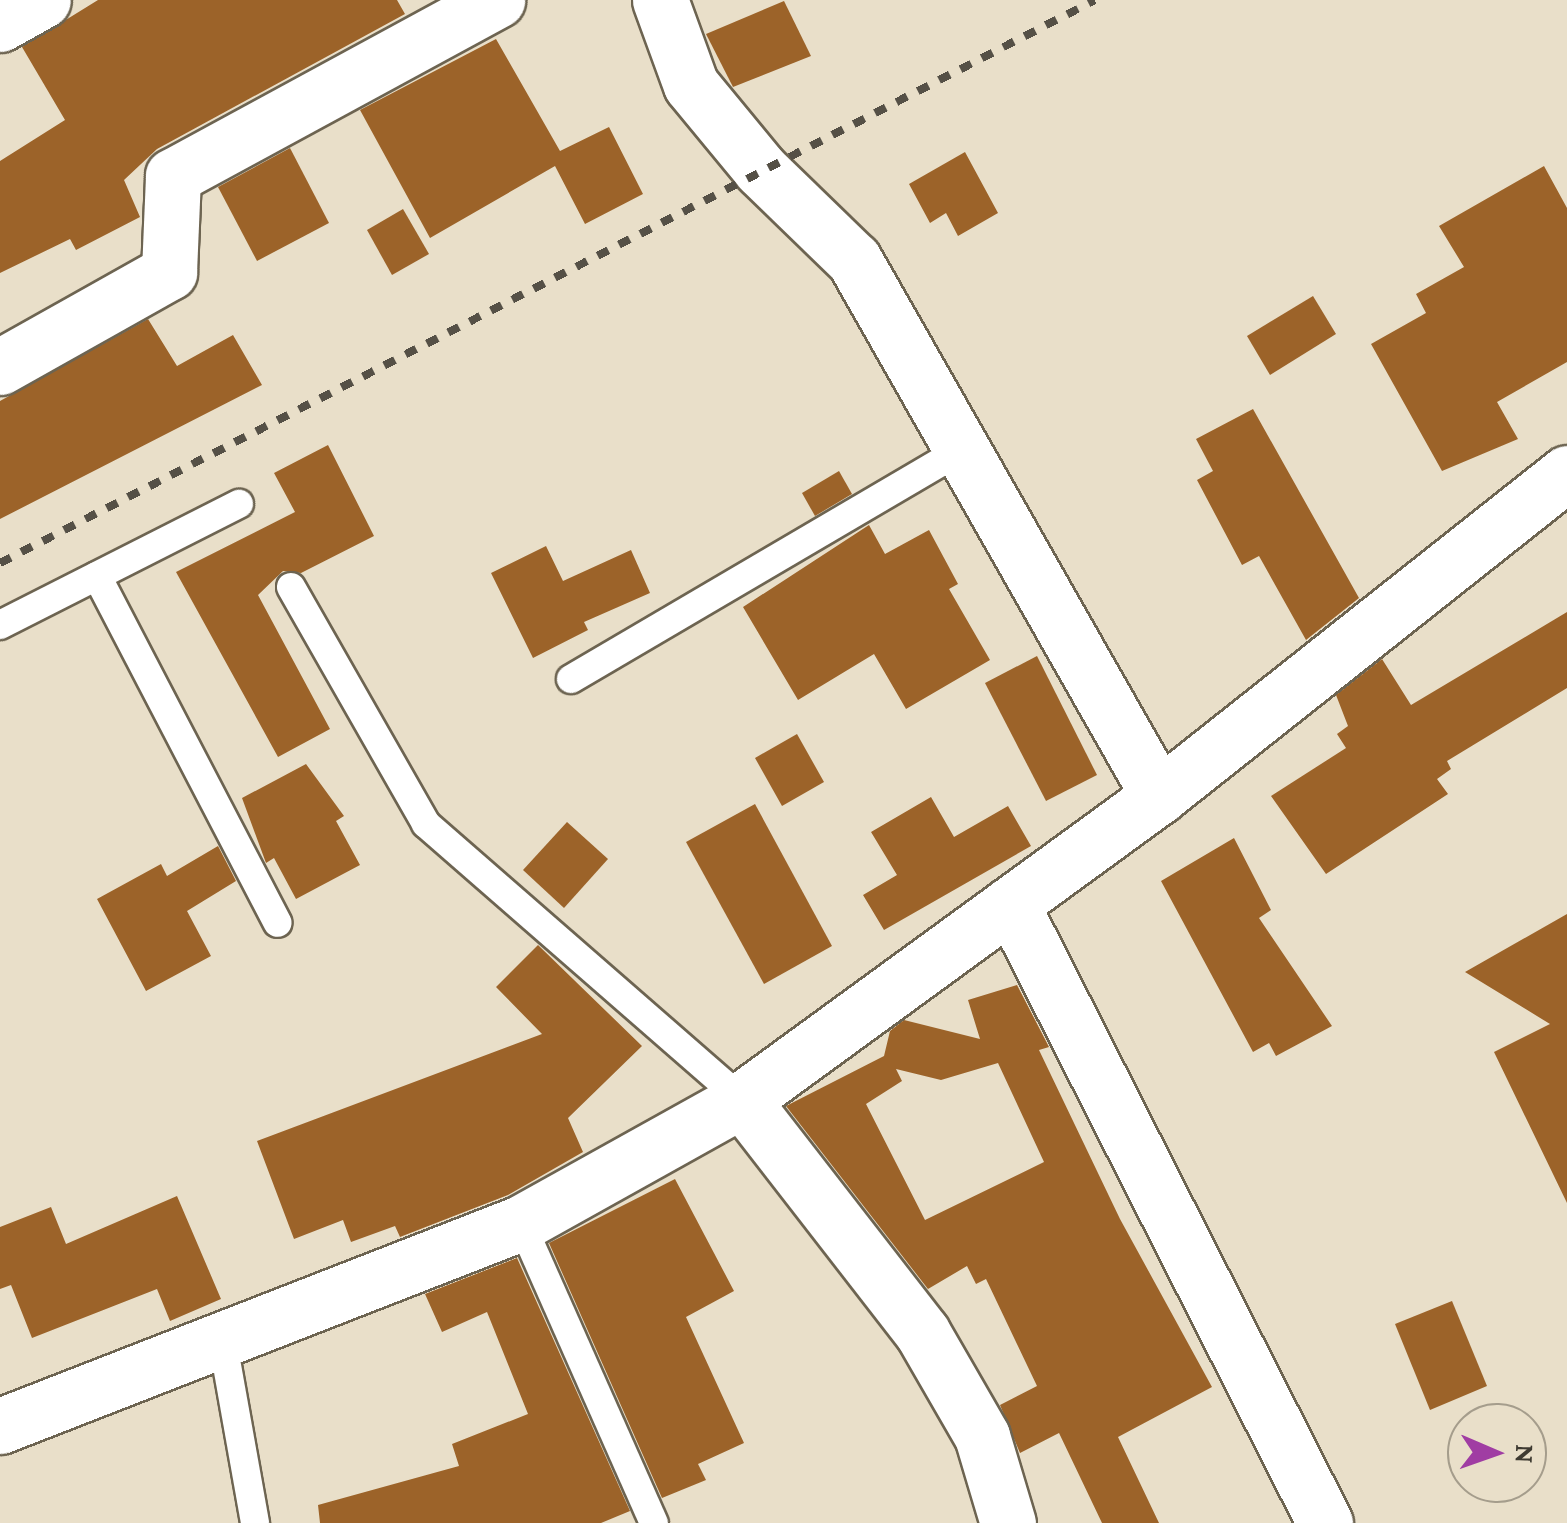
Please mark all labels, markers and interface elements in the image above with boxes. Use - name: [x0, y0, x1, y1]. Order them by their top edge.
- north arrow: [1447, 1403, 1547, 1503]
- text: N: [1510, 1444, 1541, 1464]

